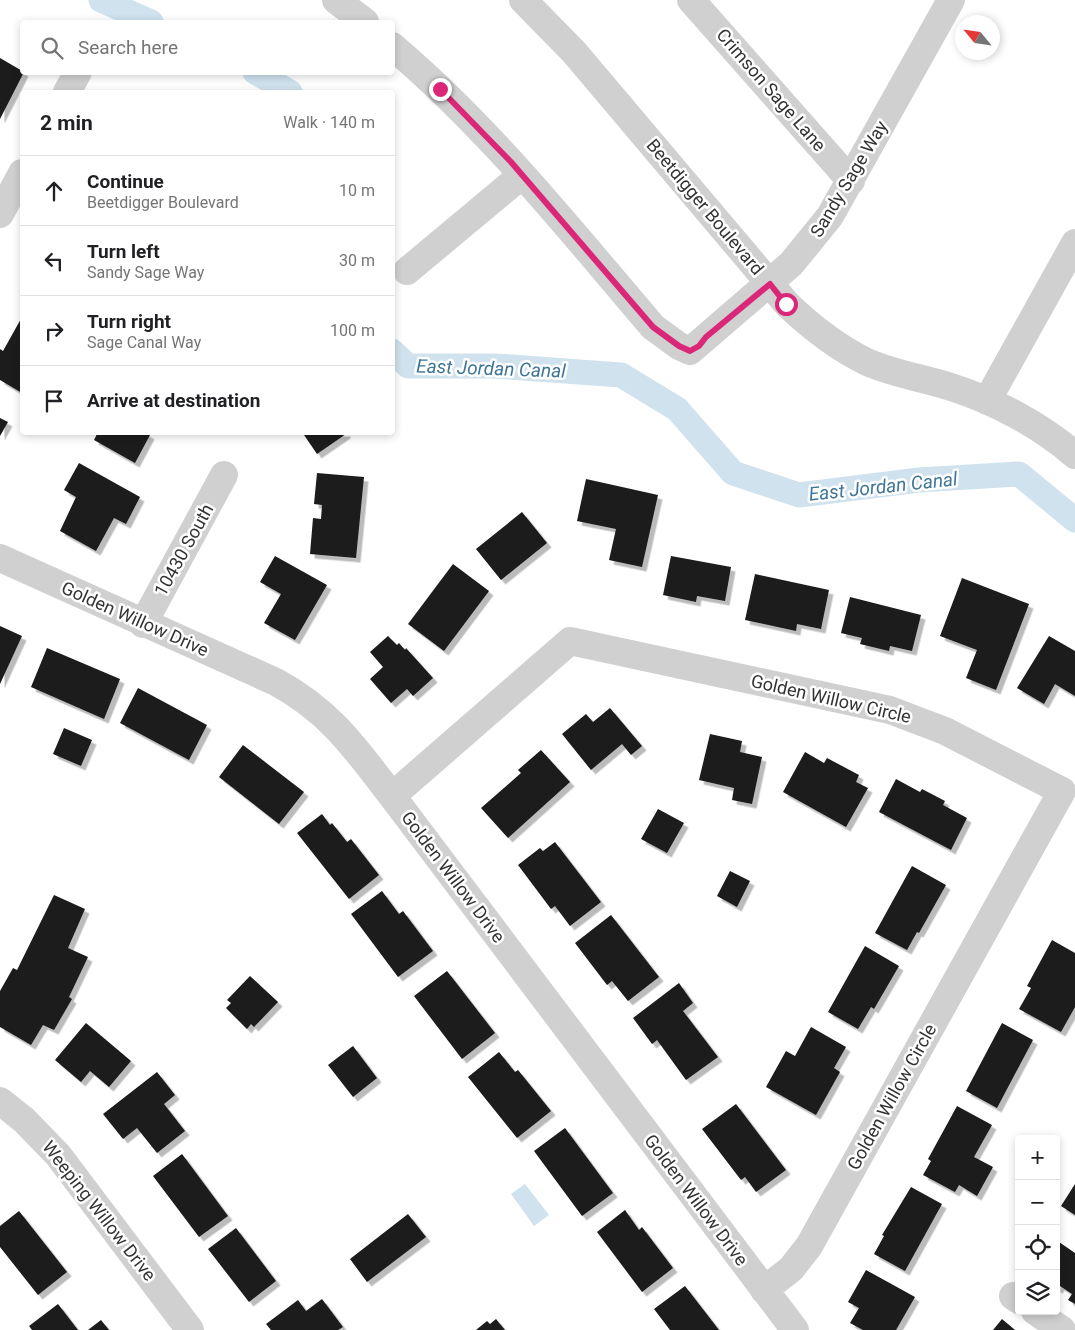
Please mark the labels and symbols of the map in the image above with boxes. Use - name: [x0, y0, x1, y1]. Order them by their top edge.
- north arrow: [955, 15, 1000, 60]
- street label: Crimson Sage Lane: [712, 24, 830, 155]
- route end: [429, 78, 452, 101]
- street label: Sandy Sage Way: [806, 116, 892, 241]
- street label: Beetdigger Boulevard: [642, 135, 768, 279]
- route start: [775, 293, 798, 316]
- water label: East Jordan Canal: [416, 354, 567, 383]
- water label: East Jordan Canal: [808, 467, 959, 506]
- street label: 10430 South: [150, 500, 217, 599]
- street label: Golden Willow Drive: [58, 577, 212, 660]
- street label: Golden Willow Circle: [749, 670, 913, 727]
- street label: Golden Willow Drive: [397, 807, 510, 946]
- street label: Golden Willow Circle: [843, 1020, 940, 1173]
- street label: Golden Willow Drive: [640, 1130, 753, 1269]
- street label: Weeping Willow Drive: [38, 1137, 160, 1285]

